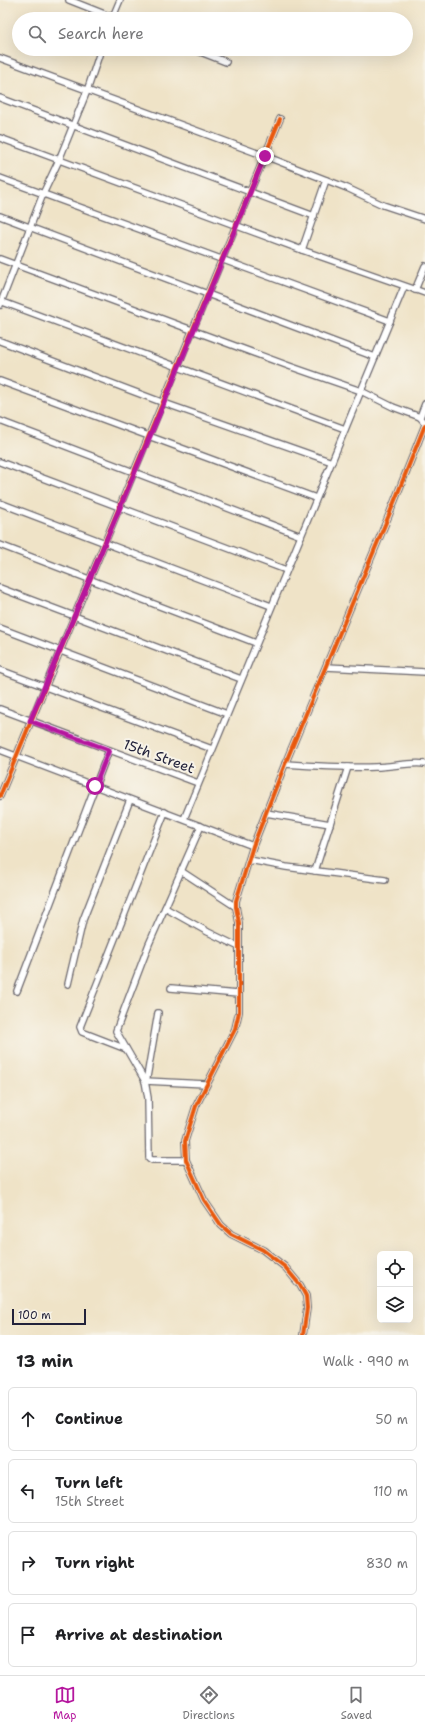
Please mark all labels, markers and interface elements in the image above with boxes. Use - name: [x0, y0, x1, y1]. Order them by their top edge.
- search box: [12, 12, 413, 56]
- icon: search: [26, 23, 48, 45]
- text: Search here: [58, 24, 144, 44]
- route end: [256, 147, 274, 165]
- street label: 15th Street: [121, 735, 197, 777]
- route start: [86, 777, 104, 795]
- map controls: [377, 1251, 413, 1323]
- button: locate: [377, 1251, 413, 1287]
- button: layers: [377, 1287, 413, 1323]
- scale bar: [12, 1307, 86, 1326]
- text: 100 m: [18, 1308, 51, 1323]
- text: 13 min: [16, 1350, 73, 1372]
- text: Walk · 990 m: [323, 1353, 409, 1370]
- icon: ahead: [17, 1408, 39, 1430]
- text: Continue: [55, 1409, 123, 1429]
- text: 50 m: [375, 1411, 408, 1428]
- text: Turn left: [55, 1473, 123, 1493]
- icon: left: [17, 1480, 39, 1502]
- text: 110 m: [373, 1483, 408, 1500]
- text: 15th Street: [55, 1493, 124, 1510]
- icon: right: [17, 1552, 39, 1574]
- text: Turn right: [55, 1553, 135, 1573]
- text: 830 m: [366, 1555, 408, 1572]
- icon: arrive: [17, 1624, 39, 1646]
- text: Arrive at destination: [55, 1625, 223, 1645]
- tab: Map: [53, 1684, 77, 1723]
- tab: Directions: [182, 1684, 235, 1723]
- tab: Saved: [341, 1684, 372, 1723]

